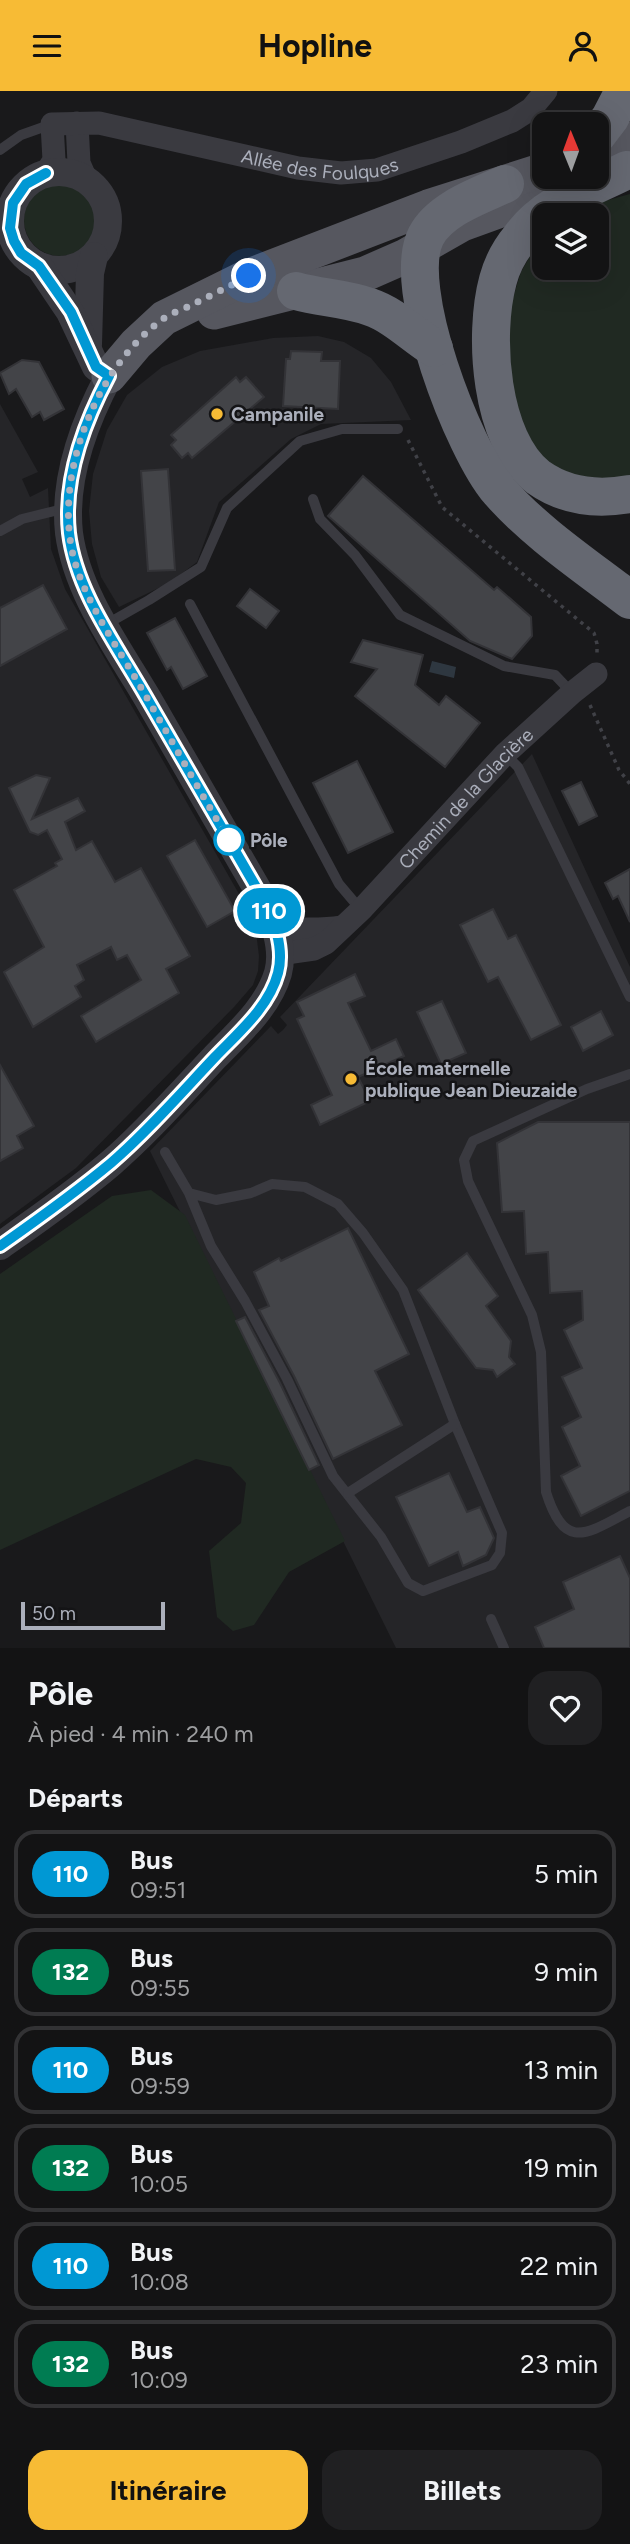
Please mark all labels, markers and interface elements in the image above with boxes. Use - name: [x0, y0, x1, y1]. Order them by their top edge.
- icon: menu: [28, 27, 66, 65]
- text: Hopline: [258, 27, 372, 65]
- icon: person: [564, 27, 602, 65]
- north arrow: [532, 112, 609, 189]
- map controls: [532, 112, 609, 280]
- street label: Allée des Foulques: [239, 144, 401, 185]
- button: layers: [532, 203, 609, 280]
- your location: [231, 258, 266, 293]
- place label: Campanile: [231, 403, 324, 426]
- marker: Campanile: [209, 406, 225, 422]
- street label: Chemin de la Glacière: [393, 723, 538, 874]
- marker: Pôle: [214, 825, 244, 855]
- place label: Pôle: [250, 829, 288, 852]
- line badge: 110: [229, 888, 309, 934]
- text: 110: [251, 896, 287, 925]
- place label: École maternelle publique Jean Dieuzaide: [365, 1057, 578, 1102]
- marker: École maternelle publique Jean Dieuzaide: [343, 1071, 359, 1087]
- scale bar: [21, 1599, 164, 1631]
- text: 50 m: [32, 1602, 76, 1625]
- button: heart: [528, 1671, 602, 1745]
- text: Pôle: [28, 1674, 93, 1713]
- text: À pied · 4 min · 240 m: [28, 1720, 253, 1748]
- text: Départs: [28, 1782, 123, 1814]
- text: Bus: [130, 1844, 173, 1876]
- text: 5 min: [534, 1858, 598, 1890]
- text: 110: [53, 1859, 88, 1888]
- text: 09:51: [130, 1876, 186, 1904]
- text: Bus: [130, 1942, 173, 1974]
- text: 9 min: [534, 1956, 598, 1988]
- text: 132: [52, 1957, 89, 1986]
- text: 09:55: [130, 1974, 190, 2002]
- text: Bus: [130, 2040, 173, 2072]
- text: 13 min: [524, 2054, 598, 2086]
- text: 110: [53, 2055, 88, 2084]
- text: 09:59: [130, 2072, 190, 2100]
- text: Bus: [130, 2138, 173, 2170]
- text: 19 min: [523, 2152, 598, 2184]
- text: 132: [52, 2153, 89, 2182]
- text: 10:05: [130, 2170, 188, 2198]
- text: Bus: [130, 2236, 173, 2268]
- text: 22 min: [520, 2250, 598, 2282]
- text: 110: [53, 2251, 88, 2280]
- text: 10:08: [130, 2268, 189, 2296]
- text: Bus: [130, 2334, 173, 2366]
- text: 23 min: [520, 2348, 598, 2380]
- text: 132: [52, 2349, 89, 2378]
- text: 10:09: [130, 2366, 188, 2394]
- button: Itinéraire: [28, 2450, 308, 2530]
- button: Billets: [322, 2450, 602, 2530]

